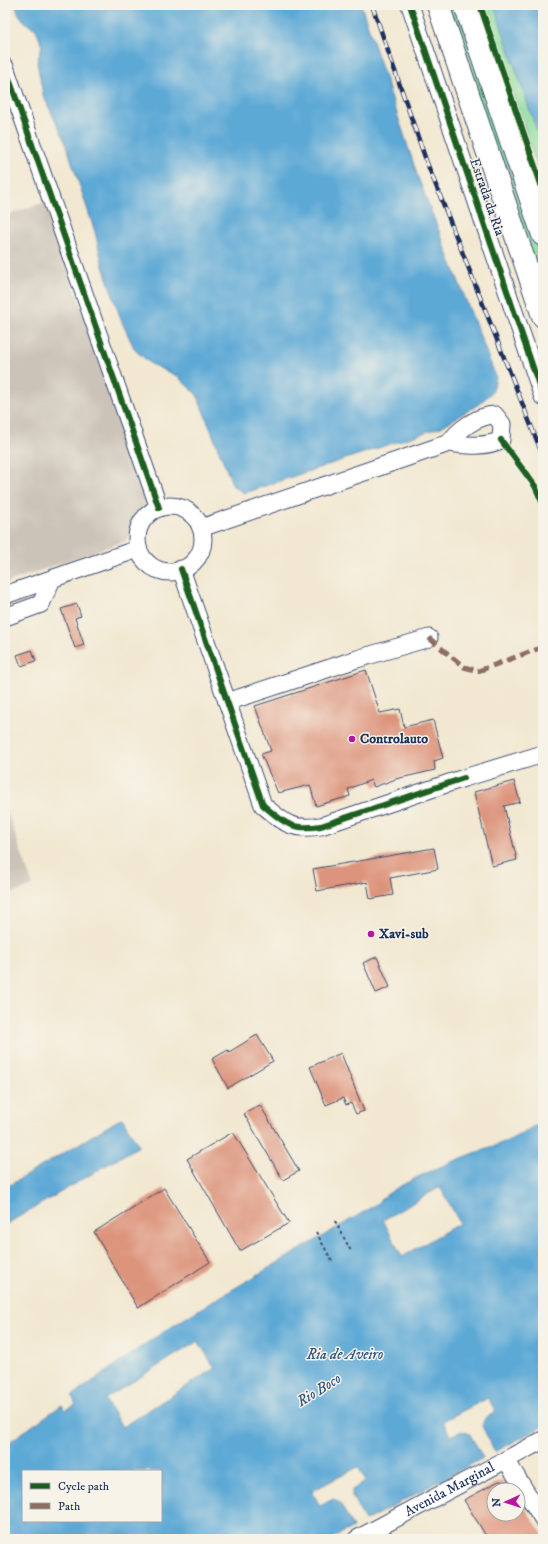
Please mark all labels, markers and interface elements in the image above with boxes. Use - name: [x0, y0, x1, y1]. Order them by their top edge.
- street label: Estrada da Ria: [465, 156, 509, 238]
- place label: Controlauto: [360, 730, 428, 748]
- marker: Controlauto: [347, 734, 357, 744]
- place label: Xavi-sub: [379, 925, 429, 943]
- marker: Xavi-sub: [366, 929, 376, 939]
- water label: Ria de Aveiro: [306, 1345, 384, 1364]
- water label: Rio Boco: [292, 1369, 345, 1412]
- street label: Avenida Marginal: [402, 1458, 498, 1521]
- legend: [22, 1470, 162, 1522]
- text: Cycle path: [58, 1479, 110, 1494]
- north arrow: [486, 1482, 526, 1522]
- text: N: [490, 1498, 504, 1507]
- text: Path: [58, 1499, 81, 1514]

